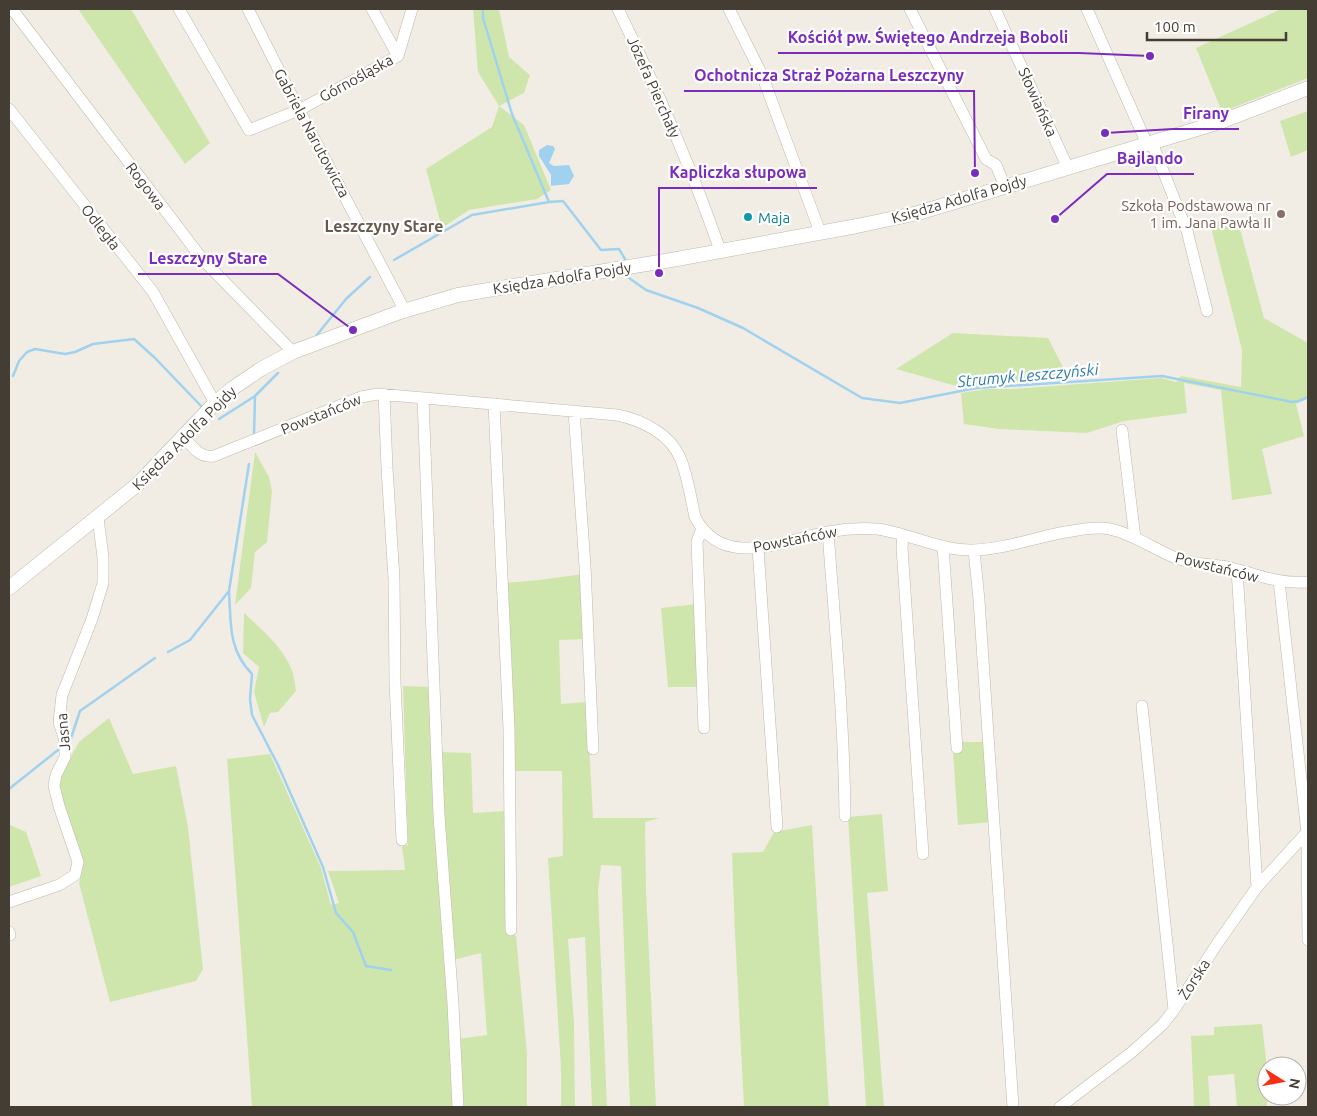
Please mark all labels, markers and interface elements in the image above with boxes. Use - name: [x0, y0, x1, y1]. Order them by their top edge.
- scale bar: [1147, 10, 1286, 42]
- text: 100 m: [1154, 18, 1196, 35]
- callout: Kościół pw. Świętego Andrzeja Boboli: [778, 22, 1079, 53]
- text: Kościół pw. Świętego Andrzeja Boboli: [788, 26, 1068, 47]
- street label: Józefa Pierchały: [624, 34, 684, 140]
- street label: Górnośląska: [316, 51, 396, 105]
- callout: Ochotnicza Straż Pożarna Leszczyny: [684, 60, 974, 91]
- street label: Słowiańska: [1015, 65, 1061, 139]
- street label: Gabriela Narutowicza: [271, 66, 353, 200]
- text: Ochotnicza Straż Pożarna Leszczyny: [694, 66, 965, 84]
- callout: Firany: [1173, 98, 1239, 129]
- text: Firany: [1183, 104, 1230, 122]
- callout: Bajlando: [1107, 143, 1194, 174]
- text: Bajlando: [1117, 149, 1183, 167]
- callout: Kapliczka słupowa: [659, 157, 817, 188]
- street label: Rogowa: [123, 159, 169, 213]
- text: Kapliczka słupowa: [669, 163, 807, 181]
- street label: Księdza Adolfa Pojdy: [889, 172, 1029, 226]
- place label: Szkoła Podstawowa nr 1 im. Jana Pawła II: [1121, 197, 1271, 231]
- street label: Odległa: [78, 201, 124, 253]
- marker: Szkoła Podstawowa nr 1 im. Jana Pawła II: [1275, 208, 1287, 220]
- place label: Maja: [758, 209, 790, 226]
- marker: Maja: [742, 211, 754, 223]
- district label: Leszczyny Stare: [324, 217, 444, 235]
- callout: Leszczyny Stare: [138, 243, 278, 274]
- text: Leszczyny Stare: [148, 249, 268, 267]
- street label: Księdza Adolfa Pojdy: [492, 259, 632, 297]
- water label: Strumyk Leszczyński: [956, 360, 1100, 390]
- street label: Księdza Adolfa Pojdy: [129, 383, 239, 493]
- street label: Powstańców: [278, 390, 364, 438]
- street label: Powstańców: [752, 522, 839, 555]
- street label: Powstańców: [1174, 548, 1261, 586]
- street label: Jasna: [53, 712, 73, 752]
- street label: Żorska: [1175, 956, 1213, 1002]
- north arrow: [1257, 1056, 1307, 1106]
- text: N: [1286, 1077, 1304, 1090]

